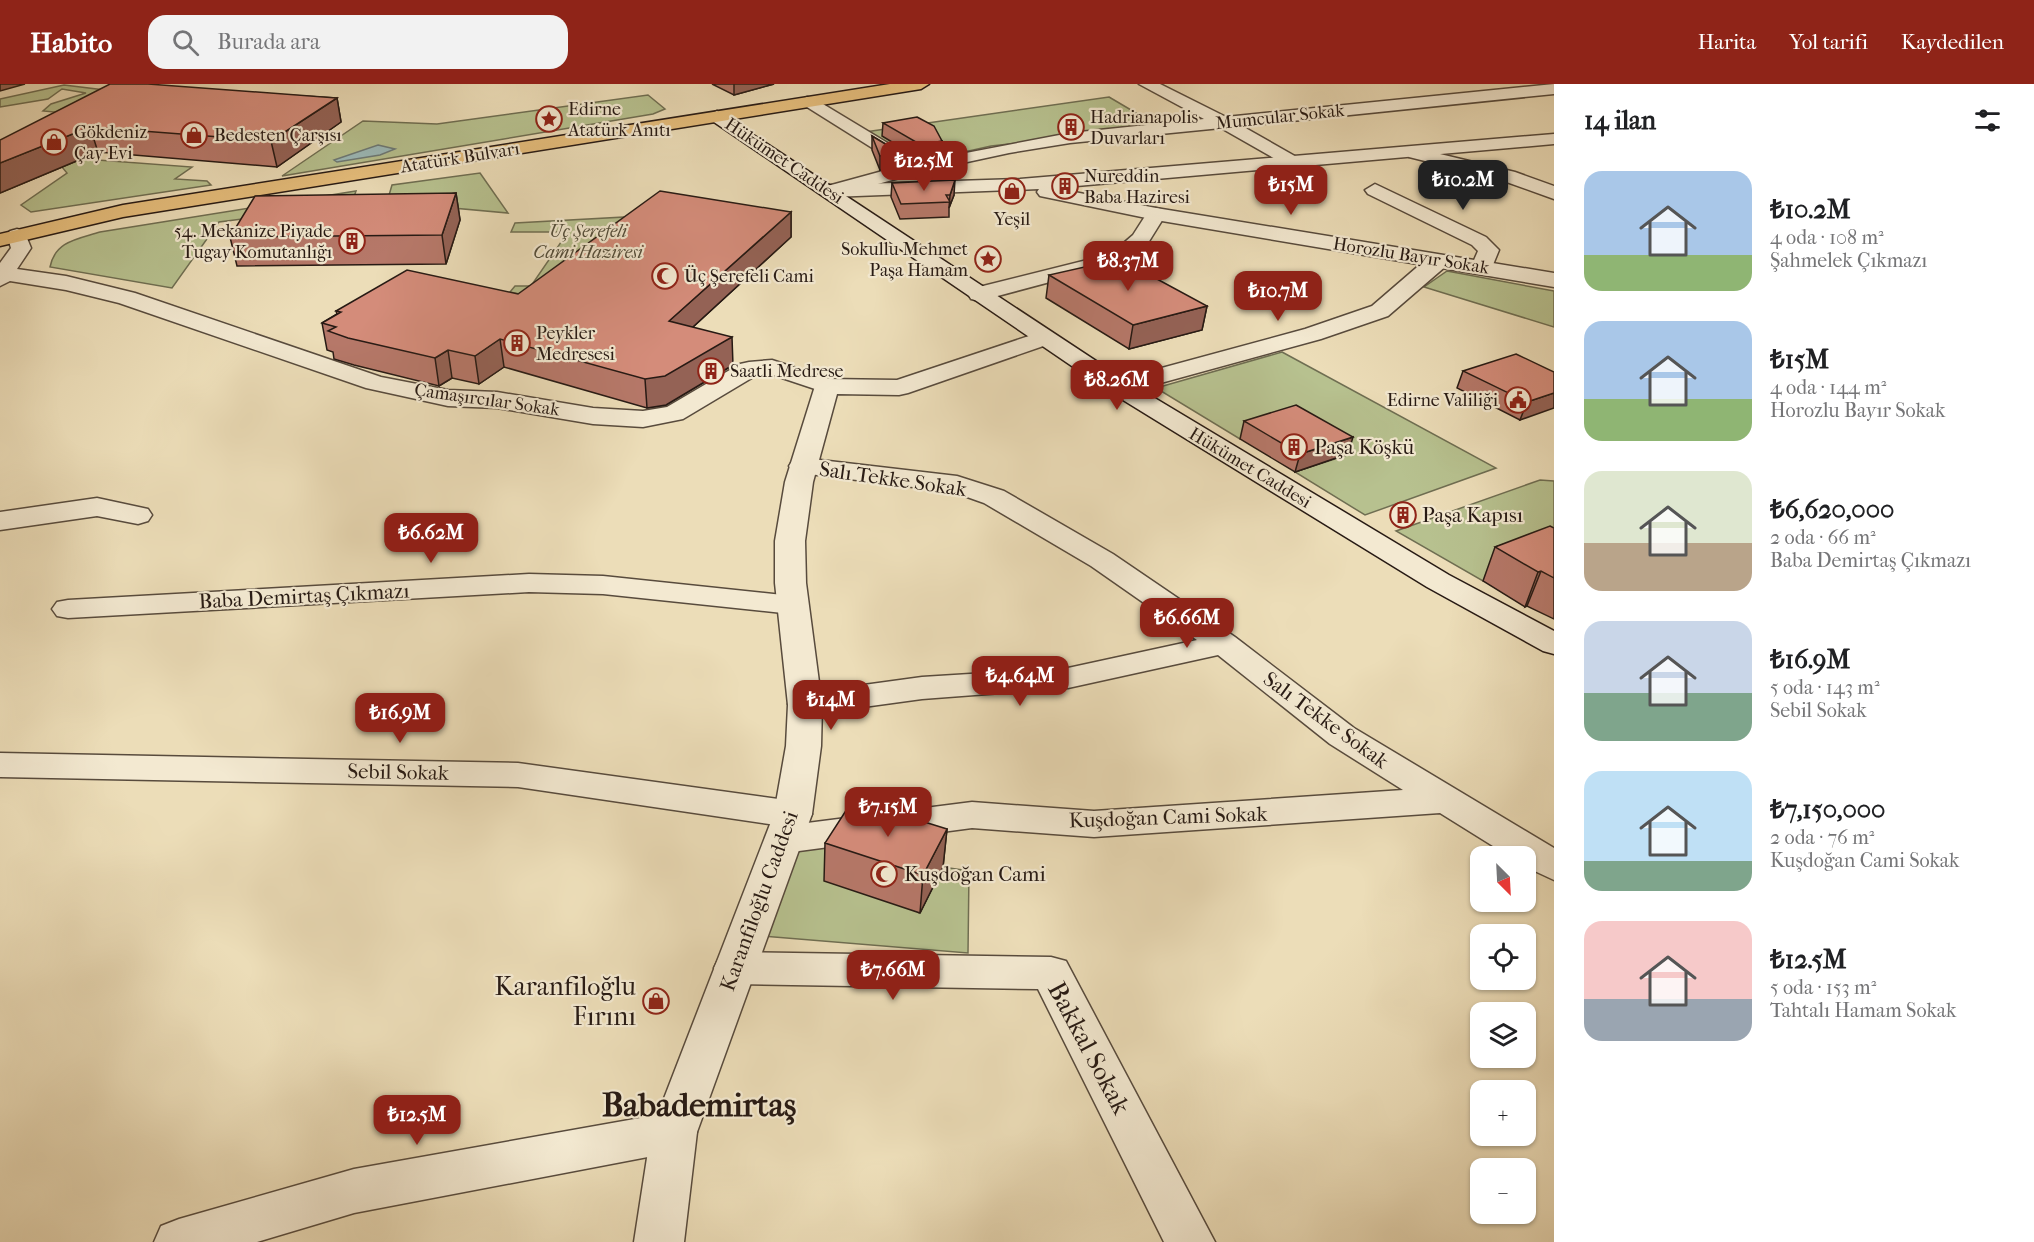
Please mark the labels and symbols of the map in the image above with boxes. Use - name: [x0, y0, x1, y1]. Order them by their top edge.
- place label: Edirne Atatürk Anıtı: [567, 99, 671, 141]
- street label: Mumcular Sokak: [1215, 100, 1346, 134]
- place icon: Edirne Atatürk Anıtı: [534, 104, 564, 134]
- place label: Hadrianapolis Duvarları: [1090, 107, 1198, 149]
- building icon: Hadrianapolis Duvarları: [1056, 112, 1086, 142]
- street label: Hükümet Caddesi: [721, 114, 848, 209]
- shop icon: Bedesten Çarşısı: [179, 120, 209, 150]
- place label: Gökdeniz Çay Evi: [74, 122, 147, 165]
- place label: Bedesten Çarşısı: [214, 125, 342, 147]
- shop icon: Gökdeniz Çay Evi: [39, 127, 69, 157]
- street label: Atatürk Bulvarı: [398, 138, 522, 178]
- pin: ₺12.5M: [875, 141, 973, 192]
- pin: ₺10.2M: [1414, 160, 1512, 211]
- pin: ₺15M: [1255, 165, 1327, 216]
- place label: Nureddin Baba Haziresi: [1084, 166, 1191, 208]
- building icon: Nureddin Baba Haziresi: [1050, 171, 1080, 201]
- shop icon: Yeşil: [997, 176, 1027, 206]
- place label: Yeşil: [993, 209, 1030, 230]
- park label: Üç Şerefeli Cami Haziresi: [533, 220, 645, 263]
- place label: 54. Mekanize Piyade Tugay Komutanlığı: [174, 221, 333, 263]
- building icon: 54. Mekanize Piyade Tugay Komutanlığı: [337, 226, 367, 256]
- street label: Horozlu Bayır Sokak: [1331, 233, 1491, 279]
- place label: Sokullu Mehmet Paşa Hamam: [841, 239, 969, 281]
- pin: ₺8.37M: [1079, 241, 1177, 292]
- place icon: Sokullu Mehmet Paşa Hamam: [973, 244, 1003, 274]
- mosque icon: Üç Şerefeli Cami: [650, 261, 680, 291]
- place label: Üç Şerefeli Cami: [684, 265, 815, 287]
- pin: ₺10.7M: [1229, 271, 1327, 322]
- place label: Peykler Medresesi: [536, 323, 616, 365]
- building icon: Peykler Medresesi: [502, 328, 532, 358]
- building icon: Saatli Medrese: [696, 356, 726, 386]
- pin: ₺8.26M: [1068, 360, 1166, 411]
- place label: Saatli Medrese: [730, 361, 844, 382]
- street label: Çamaşırcılar Sokak: [413, 379, 562, 422]
- public building icon: Edirne Valiliği: [1503, 385, 1533, 415]
- place label: Edirne Valiliği: [1387, 390, 1499, 411]
- street label: Hükümet Caddesi: [1185, 423, 1315, 513]
- building icon: Paşa Köşkü: [1279, 432, 1309, 462]
- place label: Paşa Köşkü: [1314, 435, 1414, 459]
- street label: Salı Tekke Sokak: [818, 457, 968, 501]
- building icon: Paşa Kapısı: [1388, 500, 1418, 530]
- place label: Paşa Kapısı: [1422, 503, 1523, 527]
- pin: ₺6.62M: [382, 513, 480, 564]
- street label: Baba Demirtaş Çıkmazı: [198, 578, 410, 615]
- pin: ₺6.66M: [1138, 598, 1236, 649]
- pin: ₺4.64M: [971, 656, 1069, 707]
- street label: Salı Tekke Sokak: [1259, 667, 1393, 774]
- pin: ₺14M: [795, 680, 867, 731]
- pin: ₺16.9M: [351, 693, 449, 744]
- street label: Sebil Sokak: [347, 759, 449, 785]
- pin: ₺7.15M: [839, 787, 937, 838]
- street label: Kuşdoğan Cami Sokak: [1068, 802, 1268, 832]
- street label: Karanfiloğlu Caddesi: [715, 808, 803, 994]
- north arrow: [1470, 846, 1536, 912]
- mosque icon: Kuşdoğan Cami: [869, 859, 899, 889]
- place label: Kuşdoğan Cami: [904, 862, 1046, 886]
- pin: ₺7.66M: [844, 950, 942, 1001]
- place label: Karanfiloğlu Fırını: [495, 971, 636, 1032]
- street label: Bakkal Sokak: [1041, 976, 1137, 1120]
- shop icon: Karanfiloğlu Fırını: [641, 986, 671, 1016]
- district label: Babademirtaş: [602, 1086, 796, 1125]
- pin: ₺12.5M: [368, 1095, 466, 1146]

